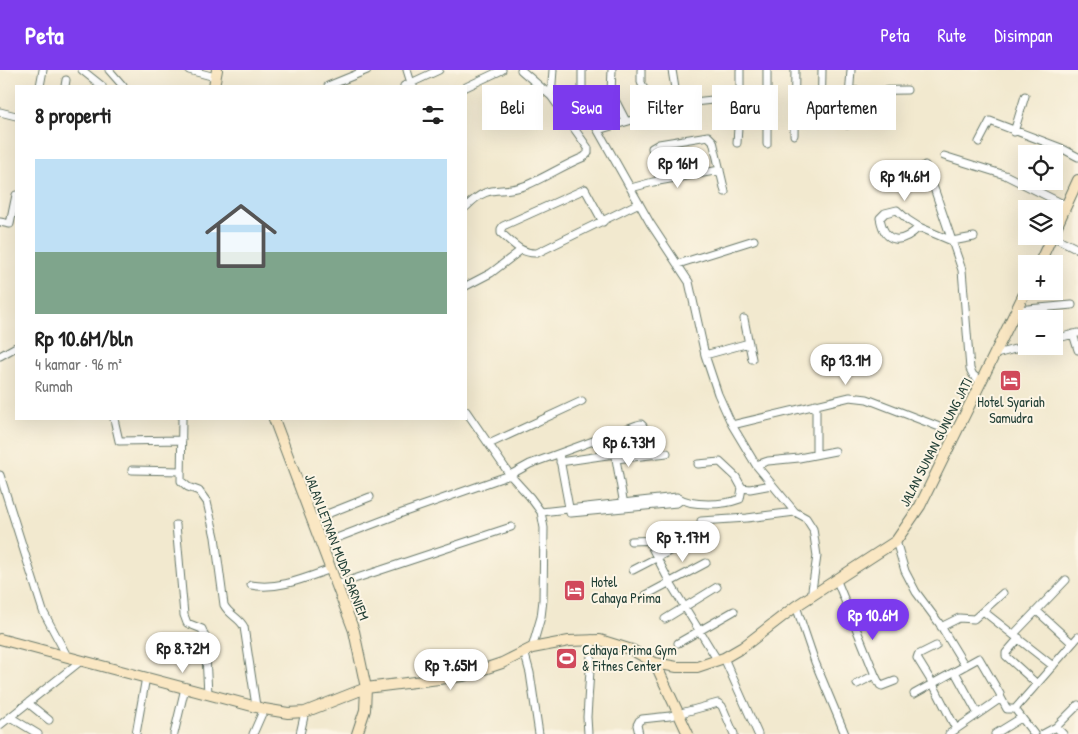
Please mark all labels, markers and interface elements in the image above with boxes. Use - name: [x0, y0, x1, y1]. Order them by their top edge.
- text: Peta: [25, 19, 64, 51]
- text: Peta: [881, 23, 910, 48]
- text: Rute: [938, 23, 966, 48]
- text: Disimpan: [994, 23, 1053, 48]
- chip: Beli: [482, 85, 543, 130]
- chip: Sewa: [553, 85, 620, 130]
- chip: Filter: [630, 85, 702, 130]
- chip: Baru: [712, 85, 778, 130]
- chip: Apartemen: [788, 85, 896, 130]
- text: 8 properti: [35, 101, 112, 130]
- icon: filters: [419, 101, 447, 129]
- map controls: [1018, 145, 1063, 355]
- button: locate: [1018, 145, 1063, 190]
- pin: Rp 16M: [637, 146, 719, 189]
- text: Rp 16M: [658, 152, 698, 174]
- pin: Rp 14.6M: [853, 160, 957, 202]
- text: Rp 14.6M: [881, 165, 929, 187]
- icon: home: [196, 191, 286, 281]
- button: layers: [1018, 200, 1063, 245]
- button: +: [1018, 255, 1063, 300]
- button: −: [1018, 310, 1063, 355]
- text: Rp 10.6M/bln: [35, 324, 133, 353]
- pin: Rp 13.1M: [794, 344, 898, 386]
- text: Rp 13.1M: [821, 349, 871, 371]
- text: 4 kamar · 96 m²: [35, 353, 122, 375]
- hotel icon: Hotel Syariah Samudra: [999, 368, 1023, 392]
- street label: JALAN SUNAN GUNUNG JATI: [895, 374, 976, 510]
- text: Rumah: [35, 375, 73, 397]
- place label: Hotel Syariah Samudra: [977, 392, 1045, 427]
- pin: Rp 6.73M: [577, 426, 681, 468]
- text: Rp 6.73M: [603, 431, 655, 453]
- street label: JALAN LETNAN MUDA SARNIEM: [301, 471, 374, 623]
- pin: Rp 7.17M: [631, 520, 735, 563]
- text: Rp 7.17M: [657, 526, 709, 548]
- place label: Hotel Cahaya Prima: [591, 572, 661, 608]
- hotel icon: Hotel Cahaya Prima: [563, 578, 587, 602]
- pin: Rp 10.6M: [821, 598, 925, 641]
- text: Rp 10.6M: [848, 604, 898, 626]
- pin: Rp 8.72M: [131, 632, 235, 674]
- text: Rp 8.72M: [156, 637, 210, 659]
- place label: Cahaya Prima Gym & Fitnes Center: [582, 640, 677, 675]
- sports icon: Cahaya Prima Gym & Fitnes Center: [554, 646, 578, 670]
- pin: Rp 7.65M: [399, 648, 503, 691]
- text: Rp 7.65M: [425, 654, 477, 676]

